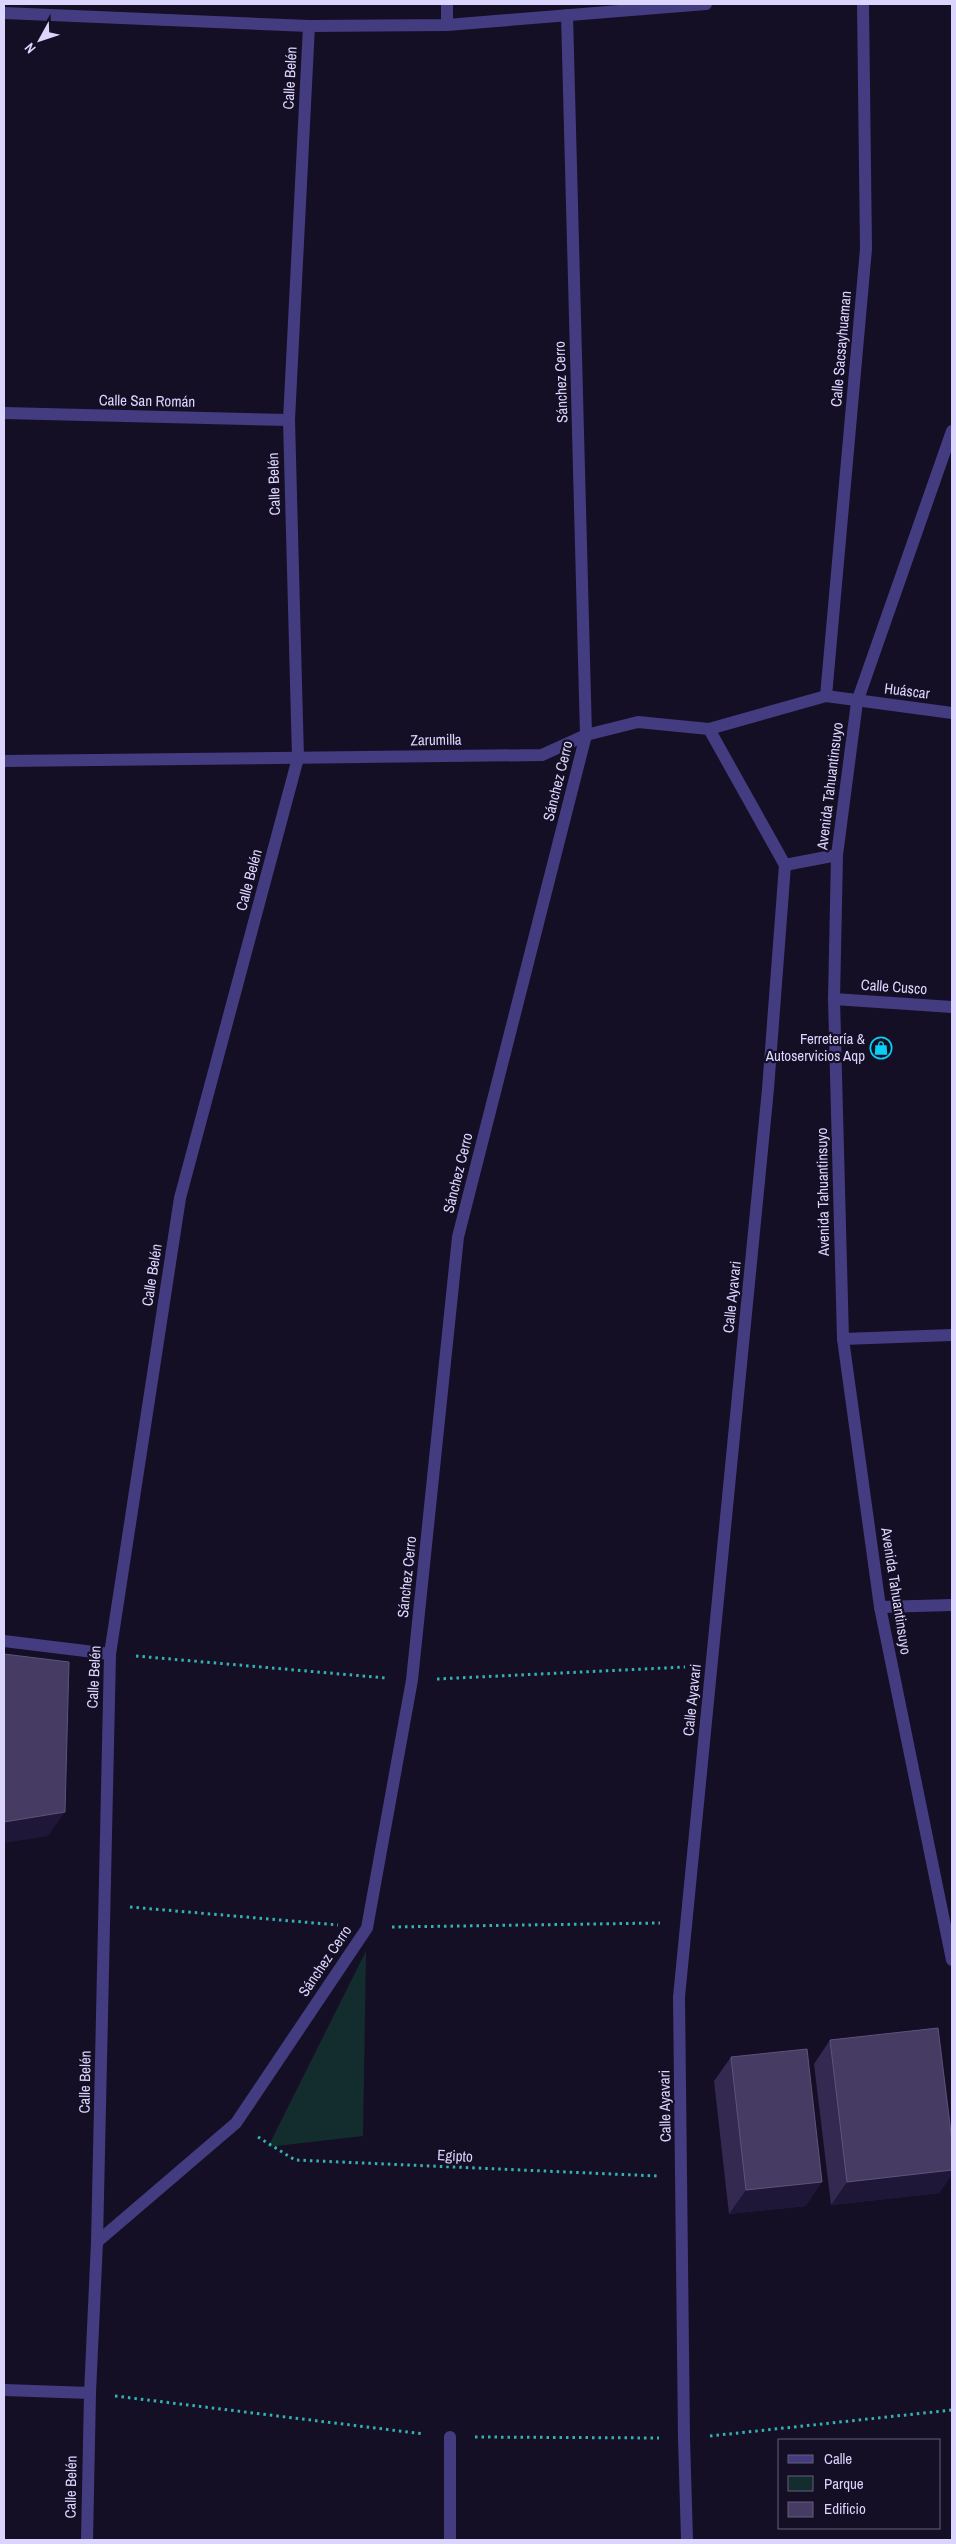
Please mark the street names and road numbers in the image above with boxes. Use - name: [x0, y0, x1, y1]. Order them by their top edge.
- street label: Calle Belén: [277, 46, 302, 110]
- street label: Calle Sacsayhuaman: [825, 290, 856, 408]
- street label: Sánchez Cerro: [549, 341, 572, 423]
- street label: Calle San Román: [99, 389, 195, 412]
- street label: Calle Belén: [262, 452, 285, 516]
- street label: Huáscar: [883, 677, 931, 704]
- street label: Avenida Tahuantinsuyo: [811, 721, 848, 852]
- street label: Zarumilla: [410, 729, 462, 750]
- street label: Sánchez Cerro: [537, 738, 578, 823]
- street label: Calle Belén: [230, 847, 267, 913]
- street label: Calle Cusco: [860, 974, 928, 999]
- street label: Avenida Tahuantinsuyo: [811, 1127, 834, 1257]
- street label: Sánchez Cerro: [437, 1130, 478, 1215]
- street label: Calle Belén: [136, 1242, 167, 1308]
- street label: Calle Ayavari: [717, 1260, 746, 1334]
- street label: Avenida Tahuantinsuyo: [876, 1525, 917, 1656]
- street label: Sánchez Cerro: [392, 1535, 421, 1619]
- street label: Calle Belén: [81, 1645, 106, 1709]
- street label: Calle Ayavari: [677, 1663, 706, 1737]
- street label: Sánchez Cerro: [293, 1921, 356, 2001]
- street label: Calle Belén: [73, 2050, 96, 2114]
- street label: Calle Ayavari: [653, 2070, 676, 2142]
- street label: Egipto: [437, 2144, 473, 2167]
- street label: Calle Belén: [59, 2455, 82, 2519]

